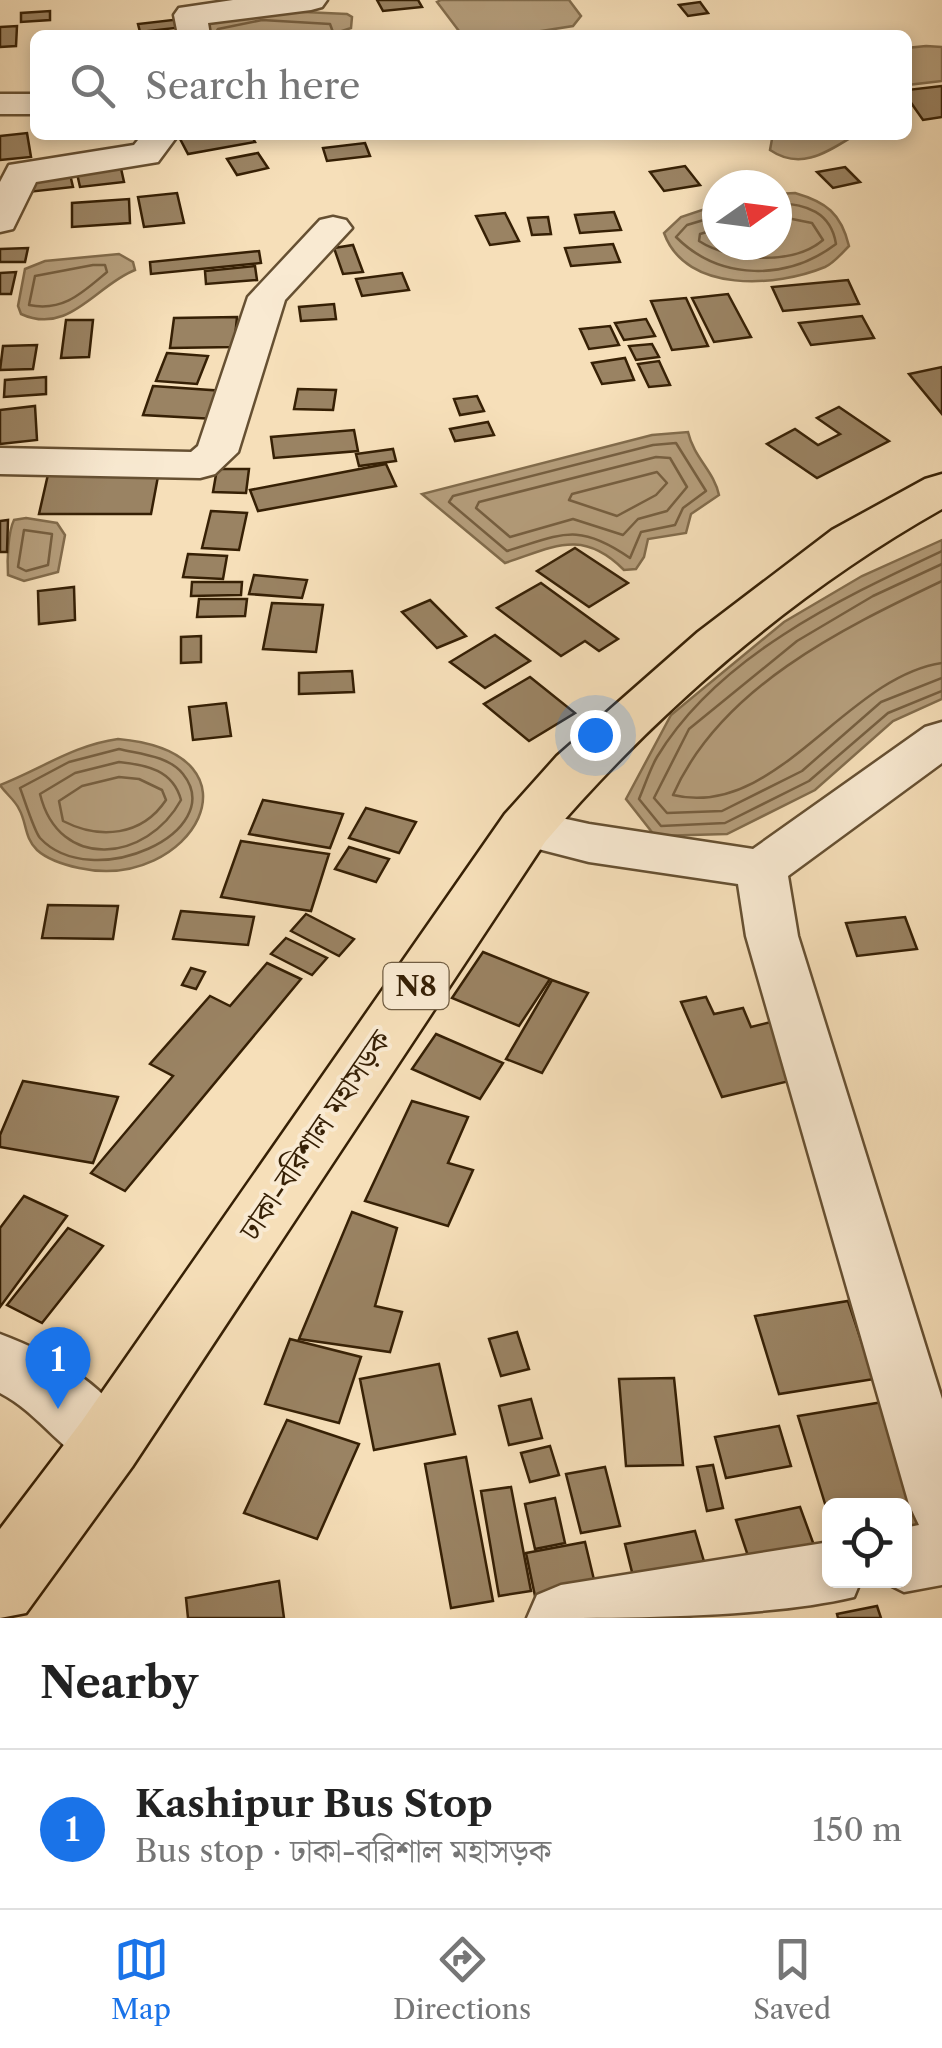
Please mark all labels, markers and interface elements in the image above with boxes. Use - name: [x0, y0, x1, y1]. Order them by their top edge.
- search box: [30, 30, 912, 140]
- icon: search: [65, 58, 120, 113]
- text: Search here: [145, 62, 360, 109]
- north arrow: [702, 170, 792, 260]
- your location: [570, 710, 621, 761]
- road number: N8: [384, 963, 448, 1009]
- street label: ঢাকা-বরিশাল মহাসড়ক: [231, 1022, 399, 1248]
- pin: 1: [26, 1326, 90, 1409]
- map controls: [822, 1498, 912, 1588]
- button: locate: [822, 1498, 912, 1588]
- text: Nearby: [40, 1657, 198, 1709]
- text: Kashipur Bus Stop: [135, 1780, 493, 1827]
- text: 1: [65, 1810, 80, 1849]
- text: 150 m: [813, 1810, 902, 1849]
- text: Bus stop · ঢাকা-বরিশাল মহাসড়ক: [135, 1831, 551, 1870]
- tab: Map: [111, 1932, 171, 2026]
- tab: Directions: [393, 1932, 531, 2026]
- tab: Saved: [753, 1932, 831, 2026]

